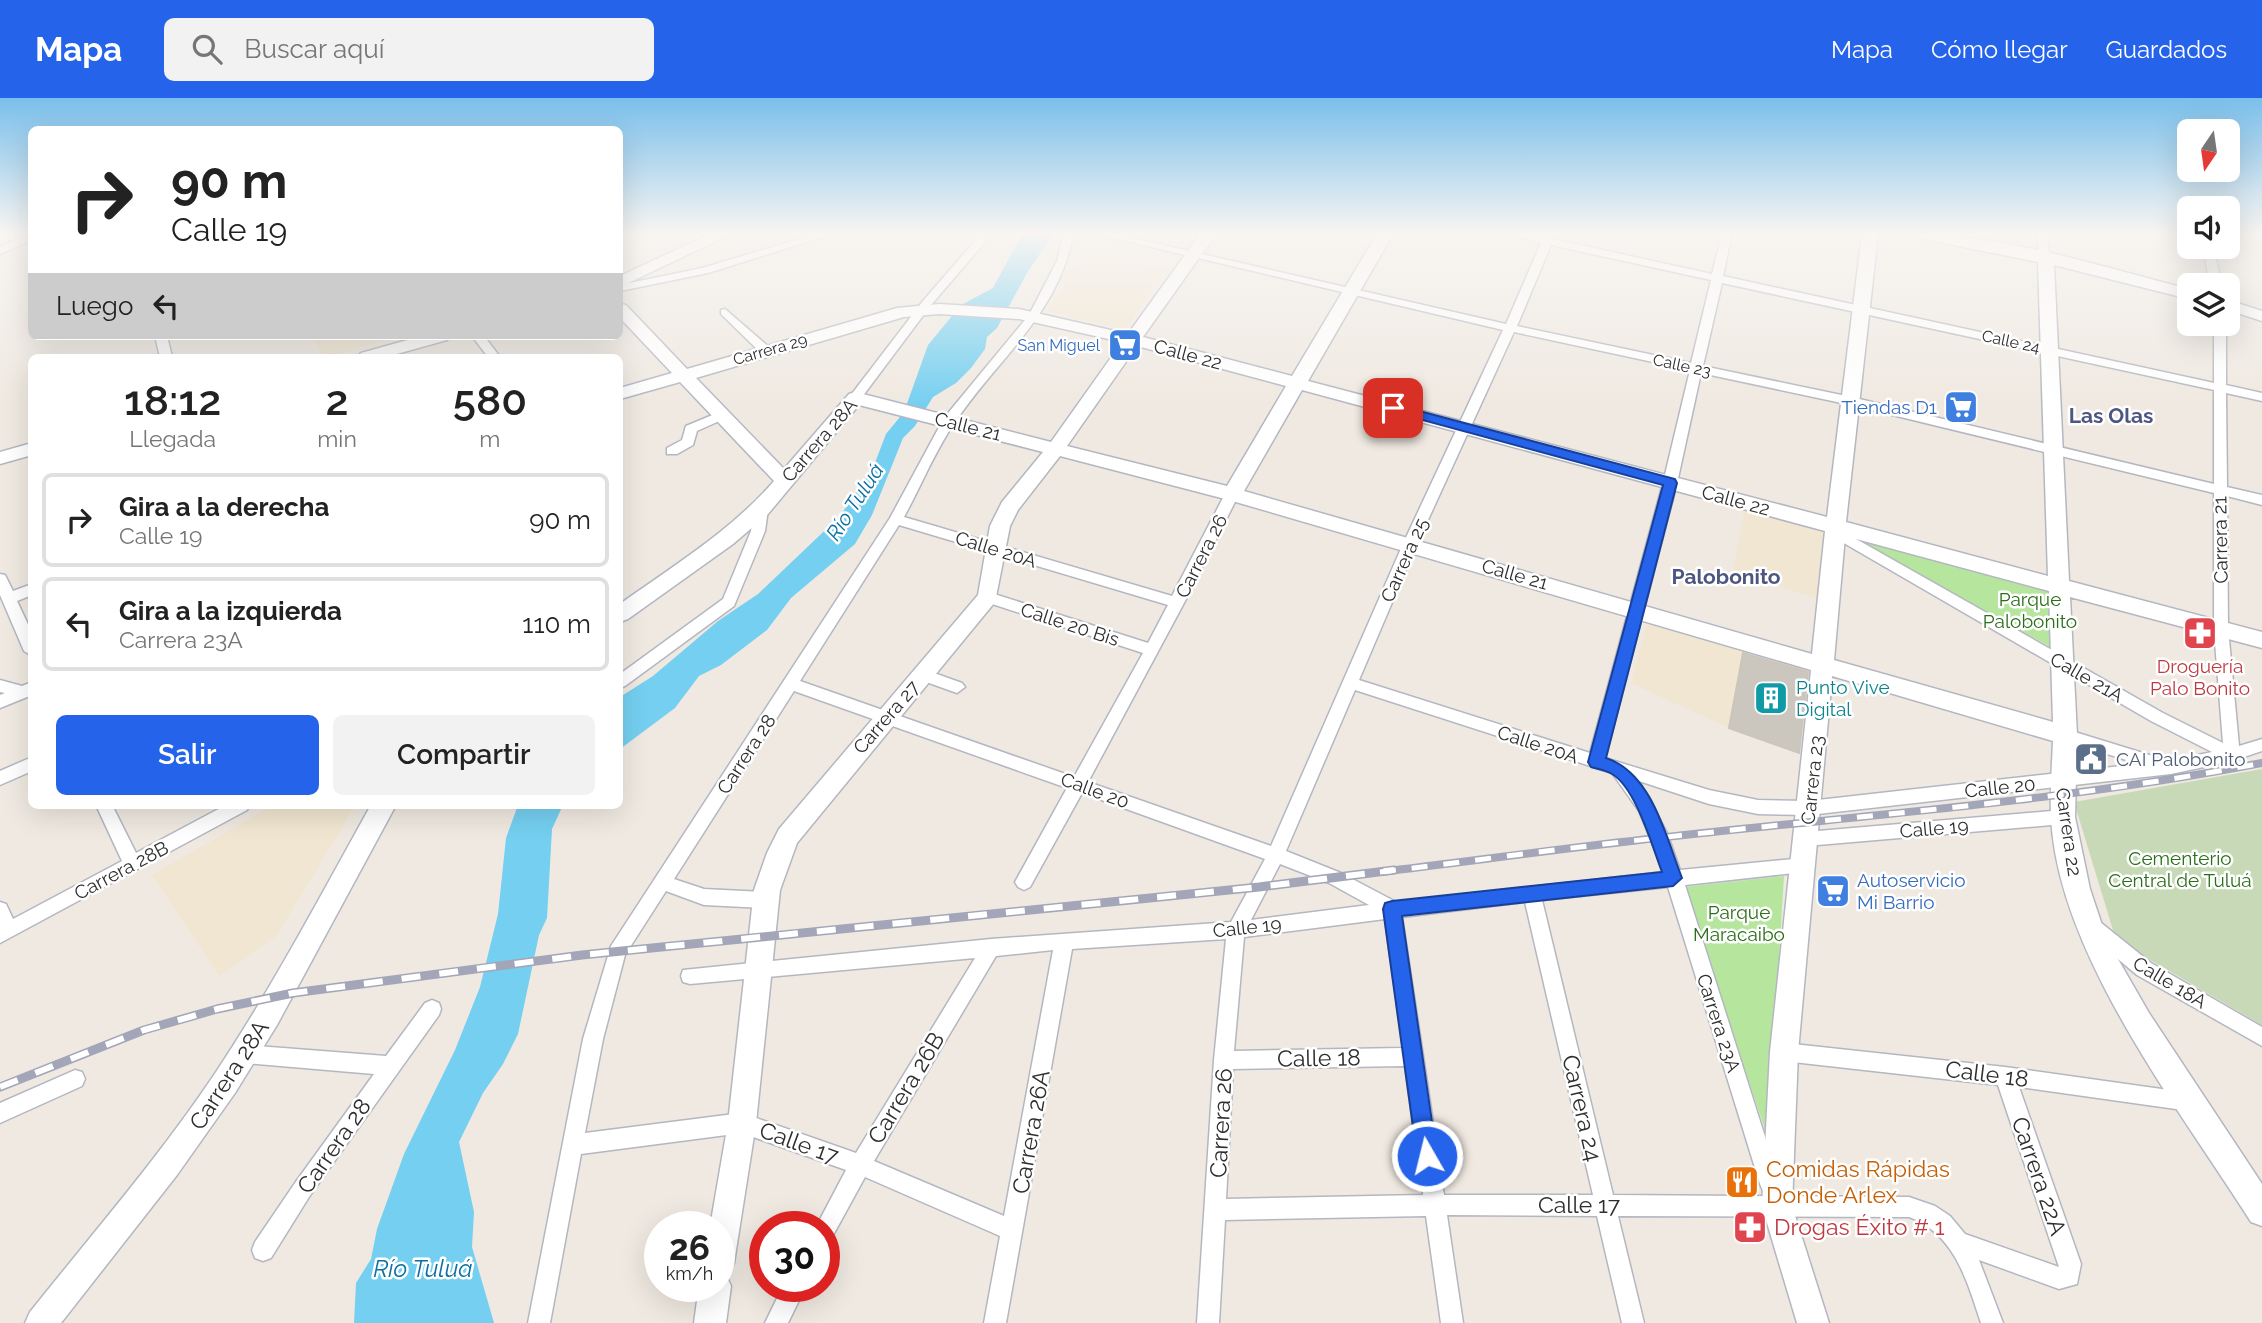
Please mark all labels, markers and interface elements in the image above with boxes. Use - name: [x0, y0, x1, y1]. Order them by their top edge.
- search box: [164, 18, 654, 81]
- text: Mapa: [35, 30, 122, 69]
- icon: search: [188, 30, 226, 68]
- text: Buscar aquí: [244, 34, 384, 64]
- text: Mapa: [1831, 35, 1893, 64]
- text: Cómo llegar: [1931, 35, 2068, 64]
- text: Guardados: [2106, 35, 2227, 64]
- north arrow: [2177, 119, 2240, 182]
- map controls: [2177, 119, 2240, 336]
- text: 90 m: [171, 152, 287, 209]
- icon: right: [56, 154, 147, 245]
- button: sound: [2177, 196, 2240, 259]
- text: Calle 19: [171, 211, 287, 248]
- button: layers: [2177, 273, 2240, 336]
- icon: left: [147, 287, 185, 325]
- text: Luego: [56, 291, 133, 321]
- supermarket icon: San Miguel: [1106, 326, 1144, 364]
- street label: Calle 24: [1980, 326, 2042, 357]
- street label: Carrera 29: [731, 330, 809, 369]
- street label: Calle 22: [1152, 334, 1224, 374]
- place label: San Miguel: [1018, 336, 1101, 355]
- street label: Calle 23: [1651, 350, 1713, 381]
- text: 18:12: [124, 376, 221, 425]
- text: 2: [325, 376, 349, 425]
- text: 580: [453, 376, 527, 425]
- pin: [1363, 378, 1423, 438]
- supermarket icon: Tiendas D1: [1942, 388, 1980, 426]
- icon: arrive: [1374, 389, 1412, 427]
- street label: Carrera 28A: [777, 394, 861, 486]
- place label: Tiendas D1: [1841, 396, 1937, 418]
- district label: Las Olas: [2069, 403, 2153, 428]
- street label: Calle 21: [932, 407, 1004, 445]
- text: Llegada: [129, 425, 216, 452]
- text: min: [317, 425, 357, 452]
- text: m: [479, 425, 500, 452]
- water label: Río Tuluá: [820, 458, 889, 545]
- street label: Calle 22: [1700, 480, 1772, 520]
- text: Gira a la derecha: [119, 492, 329, 522]
- street label: Carrera 21: [2208, 496, 2232, 584]
- icon: right: [60, 501, 98, 539]
- text: 90 m: [529, 505, 591, 535]
- street label: Carrera 26: [1171, 511, 1231, 601]
- street label: Carrera 25: [1376, 515, 1432, 605]
- text: Calle 19: [119, 522, 203, 549]
- street label: Calle 20A: [953, 526, 1039, 572]
- street label: Calle 21: [1479, 554, 1551, 594]
- district label: Palobonito: [1671, 564, 1781, 589]
- park label: Parque Palobonito: [1983, 588, 2077, 632]
- text: Gira a la izquierda: [119, 596, 342, 626]
- street label: Calle 20 Bis: [1018, 598, 1122, 650]
- icon: left: [60, 605, 98, 643]
- text: 110 m: [522, 609, 591, 639]
- pharmacy icon: Droguería Palo Bonito: [2181, 614, 2219, 652]
- text: Carrera 23A: [119, 626, 243, 653]
- street label: Calle 21A: [2047, 647, 2128, 707]
- place label: Droguería Palo Bonito: [2150, 655, 2250, 699]
- street label: Carrera 27: [848, 676, 924, 758]
- place label: Punto Vive Digital: [1796, 676, 1890, 720]
- building icon: Punto Vive Digital: [1752, 679, 1790, 717]
- street label: Carrera 28: [712, 710, 780, 798]
- button: Salir: [56, 715, 319, 795]
- button: Compartir: [333, 715, 595, 795]
- street label: Calle 20A: [1495, 721, 1581, 767]
- street label: Carrera 23: [1796, 734, 1828, 826]
- public building icon: CAI Palobonito: [2072, 740, 2110, 778]
- place label: CAI Palobonito: [2116, 748, 2246, 770]
- street label: Calle 20: [1058, 767, 1132, 813]
- street label: Calle 20: [1963, 772, 2037, 802]
- street label: Carrera 22: [2052, 786, 2086, 878]
- street label: Calle 19: [1899, 814, 1969, 842]
- street label: Carrera 28B: [70, 836, 172, 904]
- park label: Cementerio Central de Tuluá: [2108, 847, 2252, 891]
- place label: Autoservicio Mi Barrio: [1857, 869, 1966, 913]
- supermarket icon: Autoservicio Mi Barrio: [1814, 872, 1852, 910]
- park label: Parque Maracaibo: [1693, 901, 1785, 945]
- street label: Calle 19: [1212, 912, 1282, 942]
- street label: Calle 18A: [2129, 952, 2211, 1013]
- street label: Carrera 23A: [1693, 971, 1745, 1075]
- street label: Carrera 28A: [183, 1015, 274, 1134]
- street label: Carrera 26B: [862, 1027, 949, 1148]
- street label: Calle 18: [1277, 1043, 1361, 1072]
- street label: Carrera 24: [1557, 1052, 1608, 1164]
- street label: Calle 18: [1944, 1055, 2030, 1092]
- street label: Carrera 26: [1204, 1067, 1237, 1179]
- street label: Carrera 26A: [1006, 1068, 1055, 1196]
- street label: Carrera 28: [291, 1093, 376, 1198]
- street label: Carrera 22A: [2007, 1113, 2072, 1239]
- street label: Calle 17: [756, 1116, 843, 1170]
- position arrow: [1390, 1119, 1464, 1193]
- place label: Comidas Rápidas Donde Arlex: [1766, 1155, 1950, 1208]
- restaurant icon: Comidas Rápidas Donde Arlex: [1723, 1163, 1761, 1201]
- street label: Calle 17: [1538, 1191, 1621, 1218]
- pharmacy icon: Drogas Éxito # 1: [1731, 1208, 1769, 1246]
- speed limit sign: 30: [749, 1211, 840, 1302]
- place label: Drogas Éxito # 1: [1774, 1213, 1945, 1240]
- text: 26: [669, 1227, 710, 1268]
- water label: Río Tuluá: [373, 1254, 473, 1283]
- text: km/h: [666, 1263, 713, 1284]

